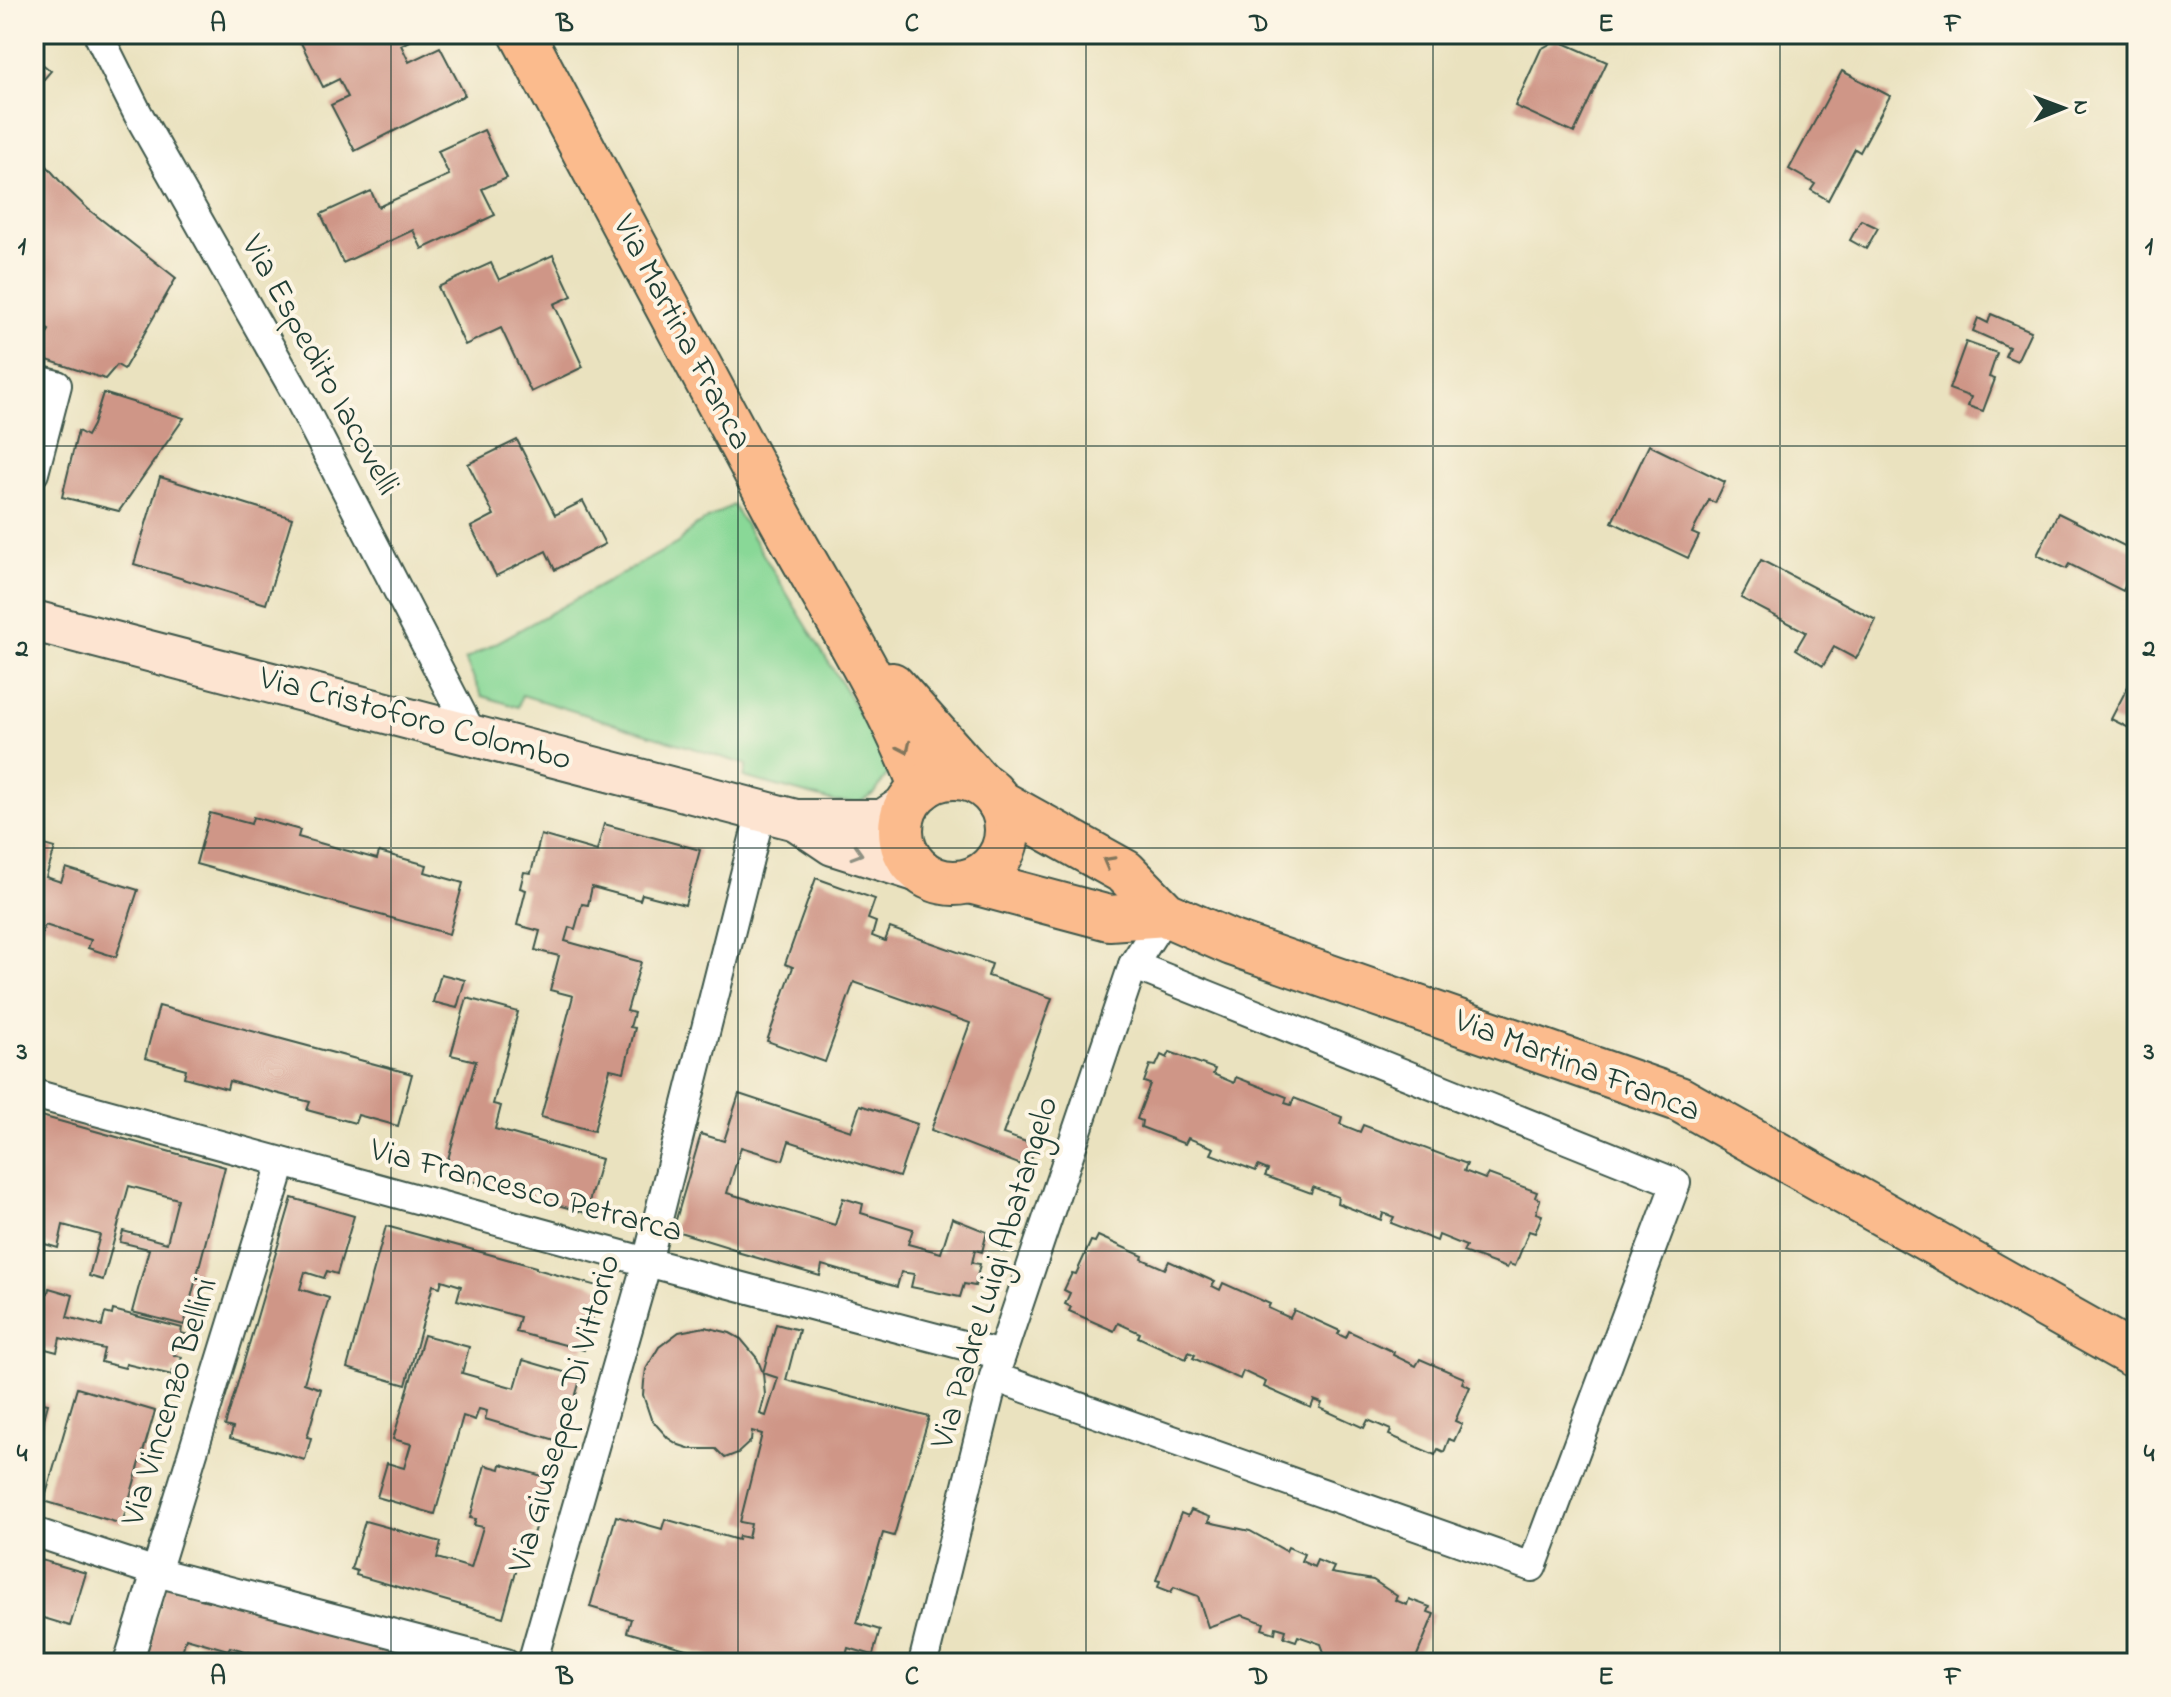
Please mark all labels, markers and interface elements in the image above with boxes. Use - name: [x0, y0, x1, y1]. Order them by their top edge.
- text: A: [210, 6, 226, 44]
- text: B: [555, 6, 574, 44]
- text: C: [905, 6, 919, 44]
- text: D: [1248, 6, 1269, 44]
- text: E: [1598, 6, 1614, 44]
- text: F: [1943, 6, 1962, 44]
- north arrow: [2023, 68, 2103, 148]
- text: N: [2064, 100, 2096, 115]
- street label: Via Martina Franca: [597, 206, 764, 459]
- street label: Via Espedito Iacovelli: [226, 226, 411, 505]
- text: 1: [18, 229, 27, 267]
- text: 1: [2145, 229, 2154, 267]
- text: 2: [15, 631, 29, 669]
- text: 2: [2142, 631, 2156, 669]
- street label: Via Cristoforo Colombo: [252, 654, 577, 786]
- one-way arrow: [895, 740, 911, 754]
- one-way arrow: [849, 843, 863, 859]
- one-way arrow: [1102, 857, 1116, 872]
- street label: Via Martina Franca: [1446, 997, 1707, 1137]
- text: 3: [16, 1034, 28, 1072]
- text: 3: [2143, 1034, 2155, 1072]
- street label: Via Padre Luigi Abatangelo: [918, 1091, 1073, 1456]
- street label: Via Francesco Petrarca: [363, 1126, 688, 1258]
- street label: Via Giuseppe Di Vittorio: [496, 1249, 635, 1580]
- street label: Via Vincenzo Bellini: [109, 1272, 233, 1533]
- text: 4: [17, 1436, 28, 1474]
- text: 4: [2144, 1436, 2155, 1474]
- text: A: [210, 1659, 226, 1697]
- text: B: [555, 1659, 574, 1697]
- text: C: [905, 1659, 919, 1697]
- text: D: [1248, 1659, 1269, 1697]
- text: E: [1598, 1659, 1614, 1697]
- text: F: [1943, 1659, 1962, 1697]

